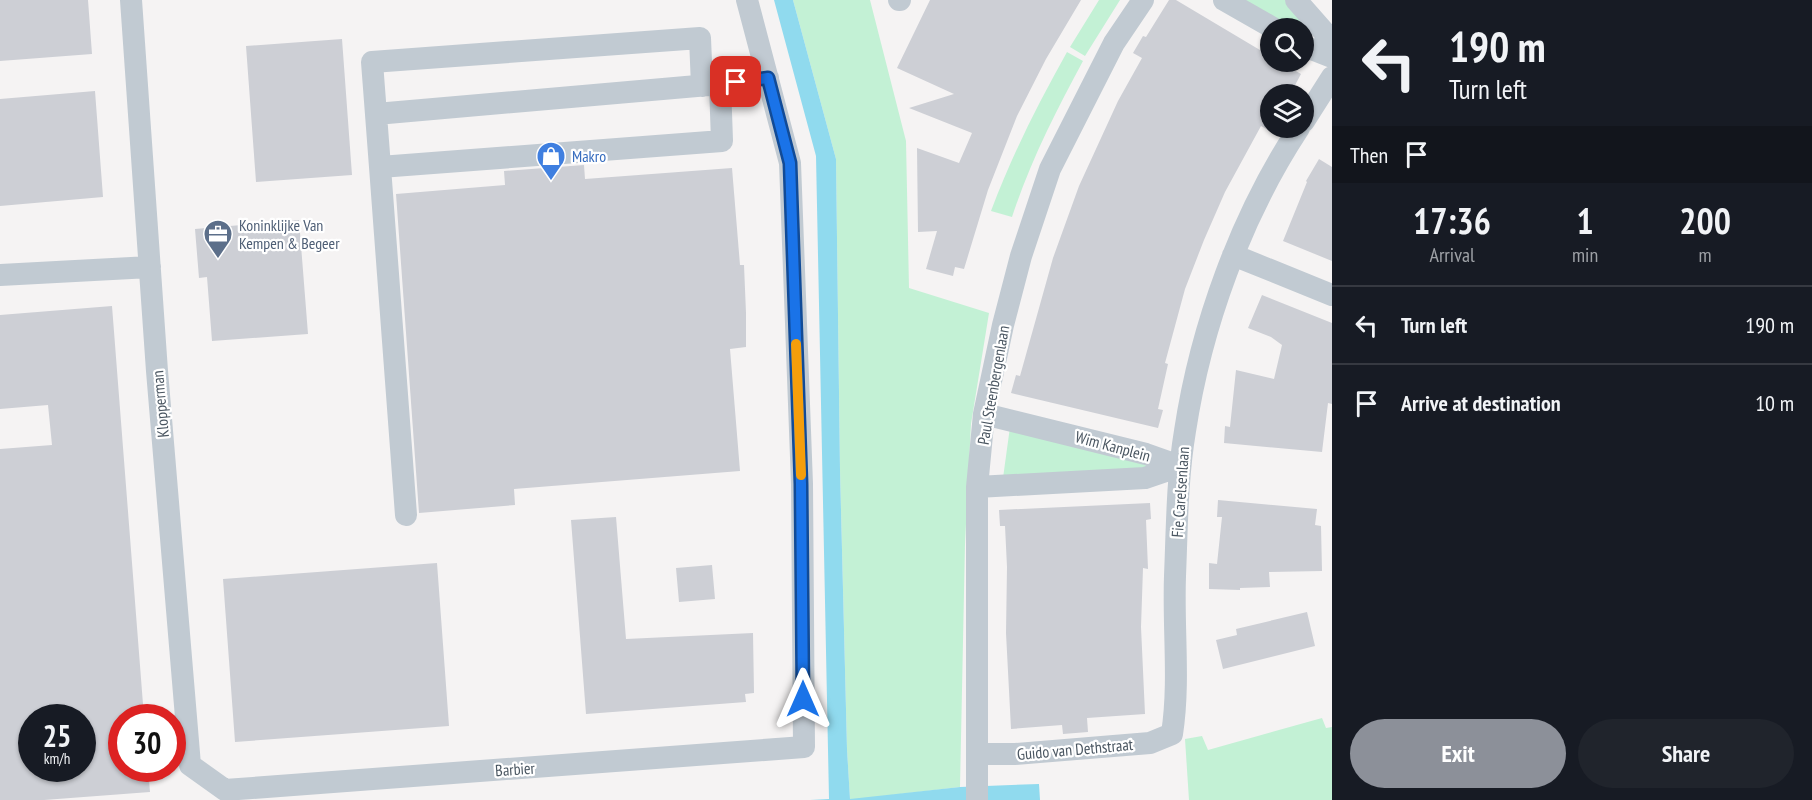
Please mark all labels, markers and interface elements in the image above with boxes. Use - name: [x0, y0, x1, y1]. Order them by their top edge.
- map controls: [1260, 18, 1314, 138]
- button: search: [1260, 18, 1314, 72]
- text: 190 m: [1449, 19, 1546, 74]
- icon: left: [1350, 24, 1428, 102]
- pin: [710, 56, 761, 107]
- icon: arrive: [719, 65, 752, 98]
- text: Turn left: [1449, 72, 1527, 106]
- button: layers: [1260, 84, 1314, 138]
- icon: arrive: [1400, 138, 1433, 171]
- shop icon: Makro: [535, 140, 567, 182]
- text: Then: [1350, 141, 1388, 169]
- place label: Makro: [572, 146, 606, 166]
- text: 17:36: [1413, 197, 1491, 244]
- text: 1: [1576, 197, 1594, 244]
- text: 200: [1679, 197, 1731, 244]
- place label: Koninklijke Van Kempen & Begeer: [239, 215, 340, 253]
- office icon: Koninklijke Van Kempen & Begeer: [202, 218, 234, 260]
- text: Arrival: [1429, 242, 1475, 268]
- text: min: [1572, 242, 1598, 268]
- text: m: [1699, 242, 1712, 268]
- icon: left: [1350, 309, 1383, 342]
- text: Turn left: [1401, 311, 1467, 339]
- text: 190 m: [1745, 311, 1794, 339]
- street label: Paul Steenbergenlaan: [973, 324, 1013, 446]
- street label: Klopperman: [147, 370, 173, 438]
- icon: arrive: [1350, 387, 1383, 420]
- text: Arrive at destination: [1401, 389, 1561, 417]
- text: 10 m: [1755, 389, 1794, 417]
- street label: Wim Kanplein: [1073, 426, 1153, 466]
- street label: Fie Carelsenlaan: [1167, 446, 1193, 538]
- position arrow: [771, 667, 835, 731]
- speed limit sign: 30: [108, 704, 186, 782]
- text: 25: [43, 716, 71, 755]
- button: Exit: [1350, 719, 1566, 788]
- button: Share: [1578, 719, 1794, 788]
- street label: Guido van Dethstraat: [1016, 734, 1134, 764]
- text: km/h: [44, 749, 70, 768]
- street label: Barbier: [494, 758, 536, 780]

